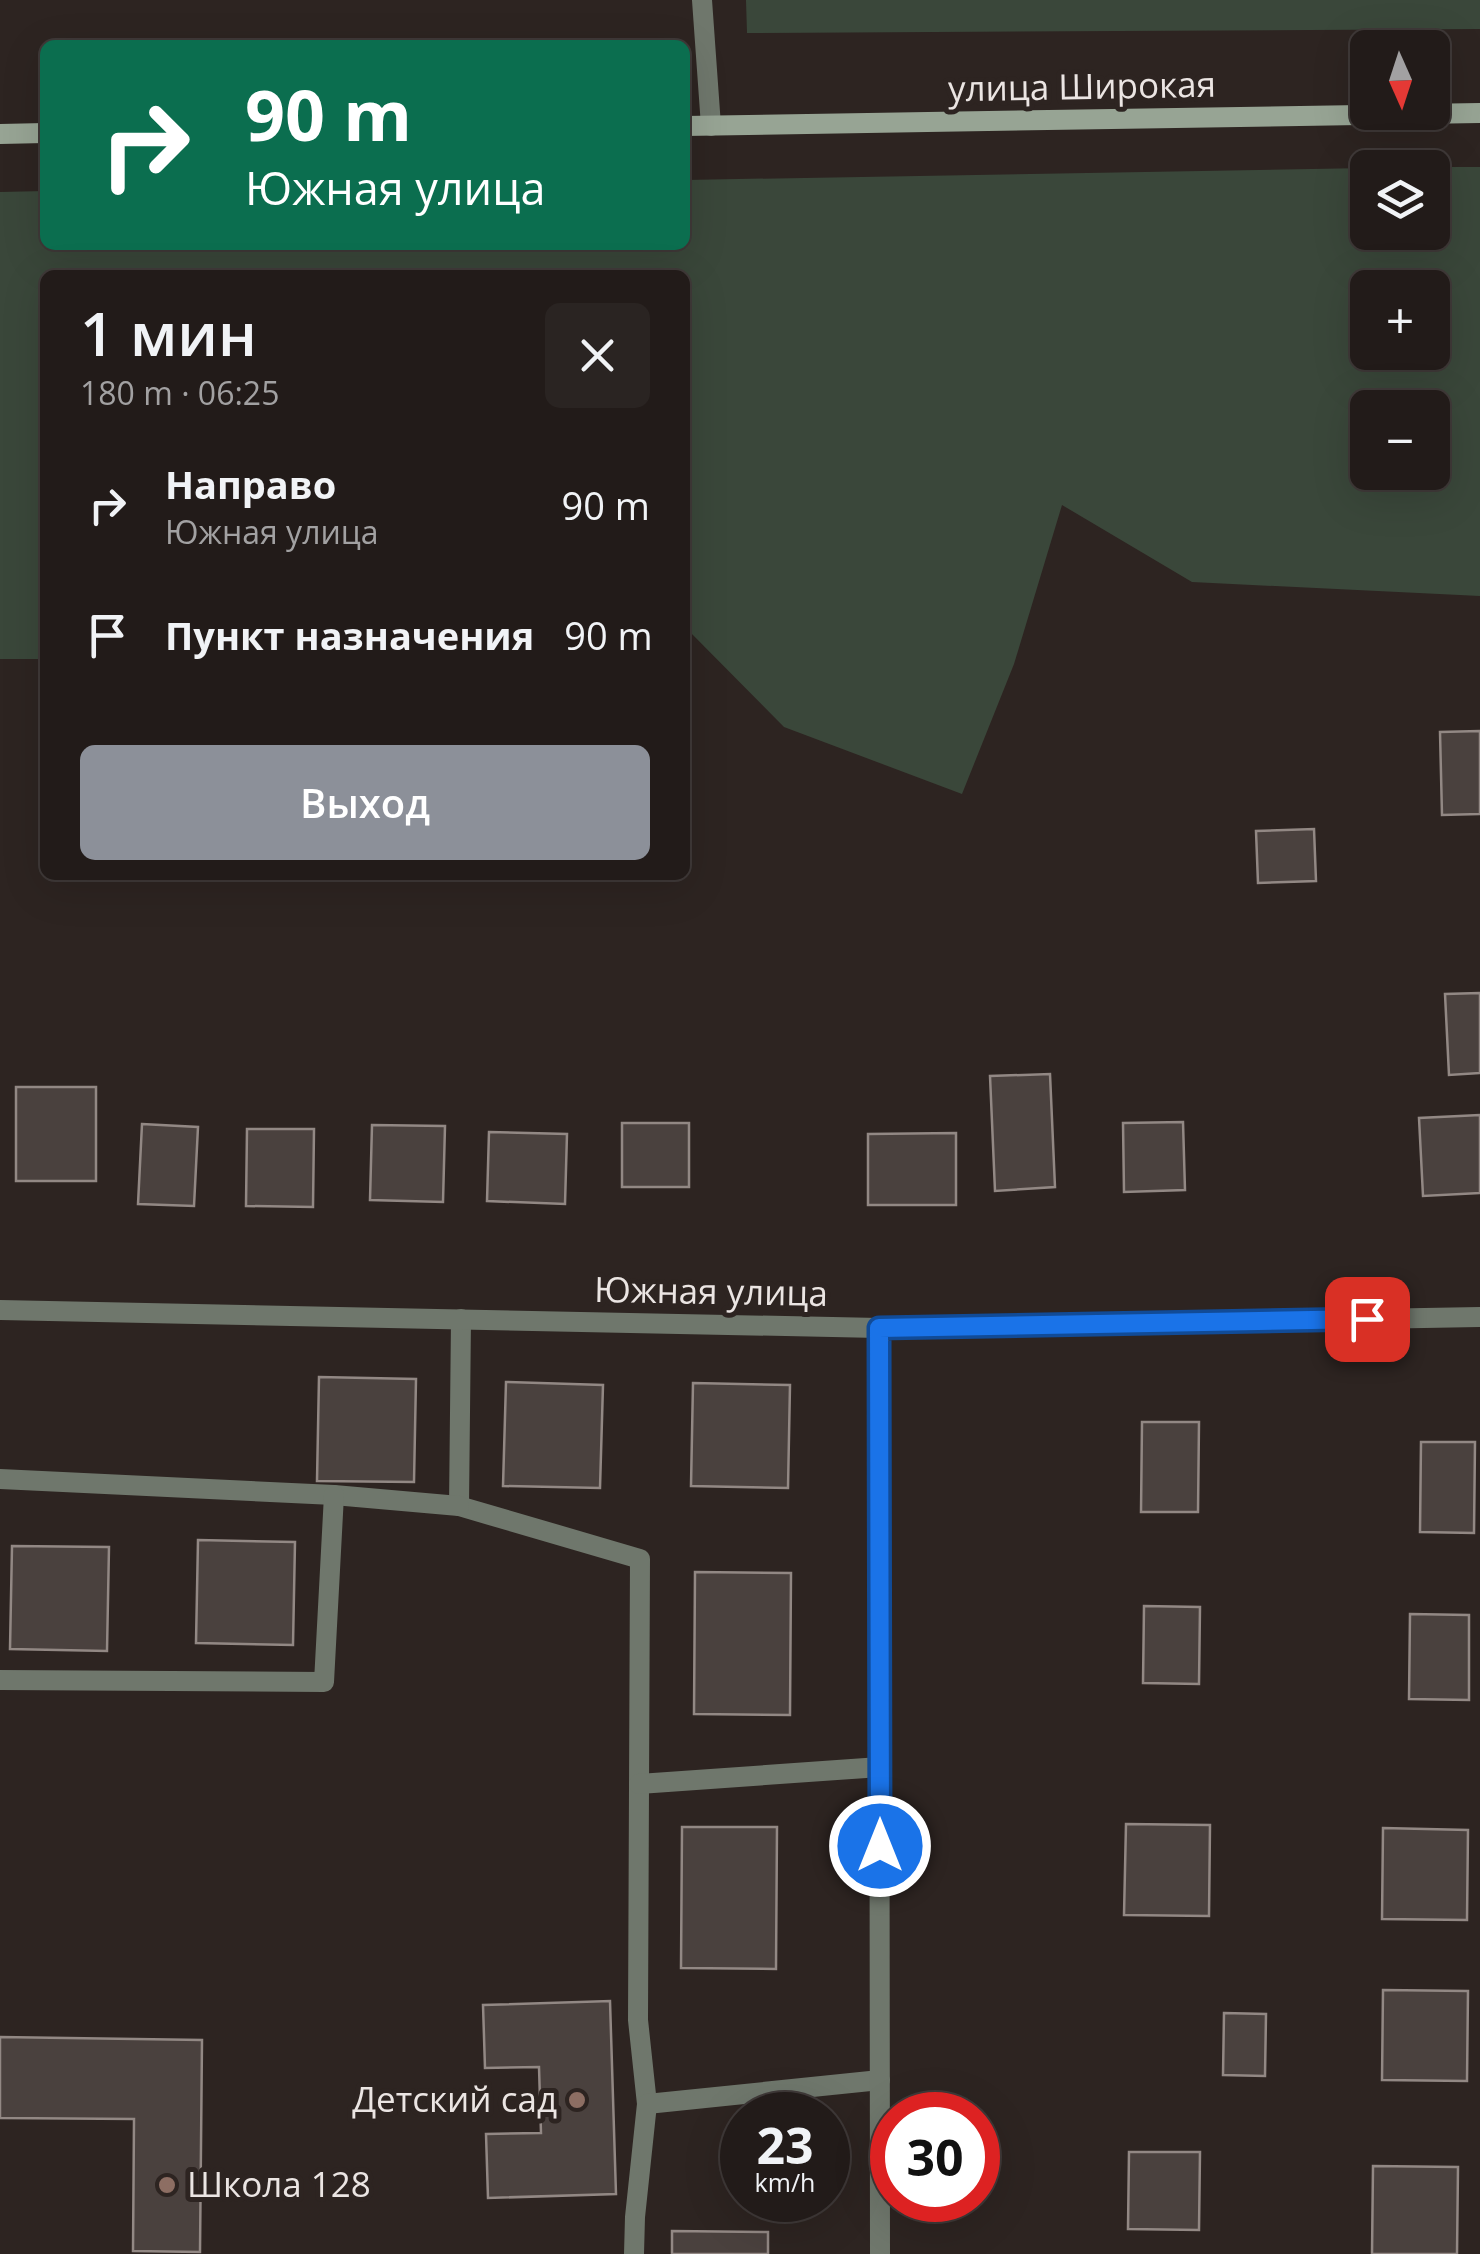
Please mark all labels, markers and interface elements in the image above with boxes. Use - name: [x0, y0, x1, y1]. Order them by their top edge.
- north arrow: [1350, 30, 1450, 130]
- map controls: [1350, 30, 1450, 490]
- street label: улица Широкая: [948, 60, 1216, 111]
- text: 90 m: [245, 66, 412, 162]
- icon: right: [80, 80, 210, 210]
- button: layers: [1350, 150, 1450, 250]
- text: Южная улица: [245, 157, 545, 218]
- button: +: [1350, 270, 1450, 370]
- text: 1 мин: [80, 292, 257, 374]
- button: close: [545, 303, 650, 408]
- text: 180 m · 06:25: [80, 371, 279, 414]
- button: −: [1350, 390, 1450, 490]
- text: Направо: [165, 458, 336, 510]
- icon: right: [80, 478, 135, 533]
- text: 90 m: [561, 479, 650, 531]
- text: Южная улица: [165, 510, 379, 553]
- icon: arrive: [80, 608, 135, 663]
- text: Пункт назначения: [165, 609, 534, 661]
- text: 90 m: [564, 609, 653, 661]
- button: Выход: [80, 745, 650, 860]
- street label: Южная улица: [594, 1265, 828, 1316]
- pin: [1325, 1277, 1410, 1362]
- icon: arrive: [1340, 1292, 1395, 1347]
- position arrow: [828, 1794, 932, 1898]
- place label: Детский сад: [352, 2075, 557, 2122]
- marker: Детский сад: [566, 2089, 588, 2111]
- speed limit sign: 30: [870, 2092, 1000, 2222]
- text: 23: [756, 2111, 814, 2179]
- place label: Школа 128: [187, 2160, 371, 2207]
- text: km/h: [755, 2165, 815, 2199]
- marker: Школа 128: [156, 2174, 178, 2196]

